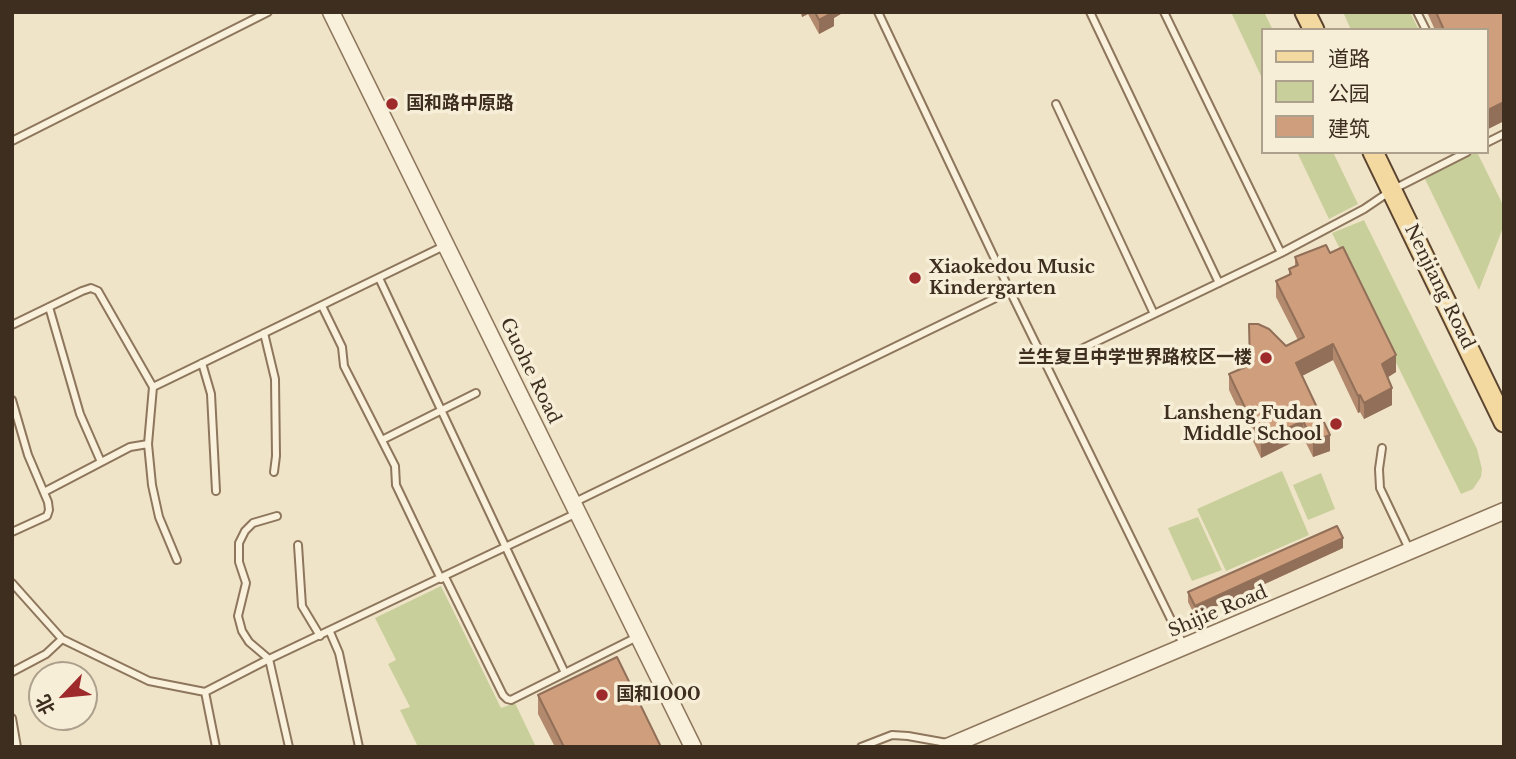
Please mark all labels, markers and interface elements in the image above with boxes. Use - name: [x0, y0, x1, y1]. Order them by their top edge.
- legend: [1260, 28, 1488, 154]
- text: 道路: [1328, 46, 1370, 72]
- text: 公园: [1328, 81, 1370, 107]
- place label: 国和路中原路: [406, 93, 514, 115]
- marker: 国和路中原路: [384, 96, 400, 112]
- text: 建筑: [1328, 116, 1370, 142]
- street label: Nenjiang Road: [1399, 221, 1479, 353]
- place label: Xiaokedou Music Kindergarten: [929, 257, 1095, 300]
- marker: Xiaokedou Music Kindergarten: [907, 270, 923, 286]
- street label: Guohe Road: [495, 314, 565, 428]
- place label: 兰生复旦中学世界路校区一楼: [1018, 347, 1252, 369]
- marker: 兰生复旦中学世界路校区一楼: [1258, 350, 1274, 366]
- place label: Lansheng Fudan Middle School: [1163, 403, 1322, 446]
- marker: Lansheng Fudan Middle School: [1328, 416, 1344, 432]
- street label: Shijie Road: [1165, 582, 1271, 642]
- north arrow: [28, 661, 98, 731]
- place label: 国和1000: [616, 684, 701, 706]
- marker: 国和1000: [594, 687, 610, 703]
- text: 北: [31, 691, 60, 718]

